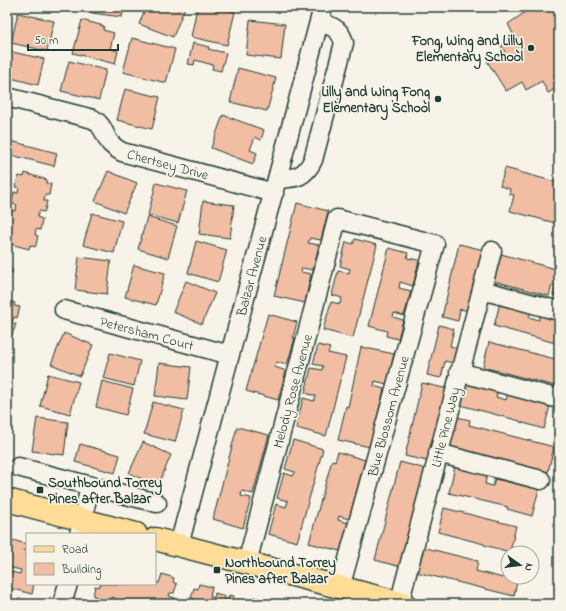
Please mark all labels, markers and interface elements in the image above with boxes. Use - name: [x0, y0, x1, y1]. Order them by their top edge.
- scale bar: [28, 26, 118, 52]
- place label: Fong, Wing and Lilly Elementary School: [411, 31, 524, 70]
- text: 50 m: [34, 32, 58, 50]
- marker: Fong, Wing and Lilly Elementary School: [526, 43, 536, 53]
- place label: Lilly and Wing Fong Elementary School: [321, 82, 431, 121]
- marker: Lilly and Wing Fong Elementary School: [433, 94, 443, 104]
- street label: Chertsey Drive: [124, 144, 211, 188]
- street label: Balzar Avenue: [231, 233, 273, 320]
- street label: Petersham Court: [97, 312, 196, 357]
- street label: Melody Rose Avenue: [268, 331, 320, 451]
- street label: Blue Blossom Avenue: [363, 353, 416, 480]
- street label: Little Pine Way: [426, 385, 468, 470]
- place label: Southbound Torrey Pines after Balzar: [48, 473, 162, 510]
- marker: Southbound Torrey Pines after Balzar: [35, 485, 45, 495]
- legend: [26, 533, 156, 585]
- text: Road: [62, 541, 88, 559]
- north arrow: [500, 545, 540, 585]
- place label: Northbound Torrey Pines after Balzar: [225, 553, 336, 590]
- text: Building: [61, 561, 101, 580]
- text: N: [520, 562, 537, 573]
- marker: Northbound Torrey Pines after Balzar: [212, 565, 222, 575]

